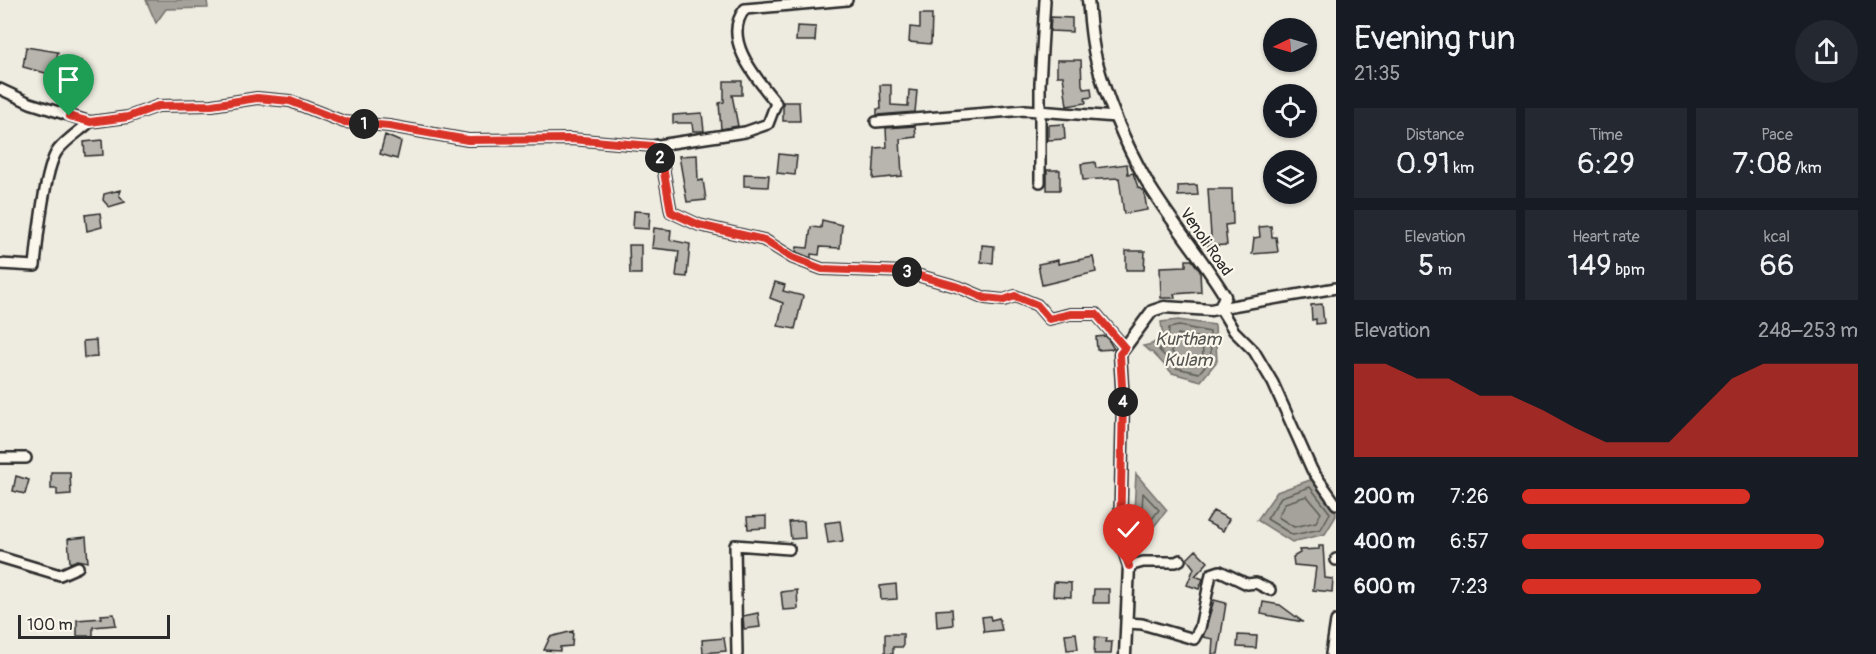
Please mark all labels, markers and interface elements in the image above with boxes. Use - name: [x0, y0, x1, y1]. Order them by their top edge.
- north arrow: [1263, 18, 1317, 72]
- map controls: [1263, 18, 1317, 204]
- text: Evening run: [1354, 18, 1515, 59]
- button: share: [1795, 20, 1858, 83]
- pin: [43, 54, 94, 116]
- text: 21:35: [1354, 61, 1400, 86]
- icon: arrive: [52, 63, 85, 96]
- button: locate: [1263, 84, 1317, 138]
- pin: 1: [349, 109, 379, 139]
- text: 1: [361, 114, 367, 134]
- text: Distance: [1406, 125, 1464, 145]
- text: Time: [1589, 125, 1623, 145]
- text: Pace: [1761, 125, 1793, 145]
- pin: 2: [645, 143, 675, 173]
- text: 0.91: [1396, 145, 1450, 182]
- text: 6:29: [1577, 145, 1635, 182]
- text: 7:08: [1732, 145, 1792, 182]
- text: 2: [656, 148, 664, 168]
- button: layers: [1263, 150, 1317, 204]
- text: km: [1450, 158, 1474, 178]
- text: /km: [1792, 158, 1822, 178]
- street label: Venoli Road: [1175, 204, 1237, 280]
- text: Elevation: [1405, 227, 1465, 247]
- text: Heart rate: [1572, 227, 1640, 247]
- text: kcal: [1764, 227, 1790, 247]
- text: 5: [1418, 247, 1434, 284]
- text: 149: [1567, 247, 1612, 284]
- text: 66: [1760, 247, 1794, 284]
- pin: 3: [892, 257, 922, 287]
- text: m: [1434, 260, 1452, 280]
- text: bpm: [1612, 260, 1645, 280]
- text: 3: [903, 262, 911, 282]
- text: Elevation: [1354, 318, 1430, 343]
- text: 248–253 m: [1758, 318, 1858, 343]
- water label: Kurtham Kulam: [1155, 328, 1222, 372]
- pin: 4: [1108, 387, 1138, 417]
- text: 4: [1118, 392, 1128, 412]
- text: 200 m: [1354, 484, 1415, 509]
- text: 7:26: [1450, 484, 1489, 509]
- pin: [1103, 504, 1154, 566]
- icon: check: [1112, 513, 1145, 546]
- text: 400 m: [1354, 529, 1415, 554]
- text: 6:57: [1450, 529, 1488, 554]
- text: 600 m: [1354, 574, 1415, 599]
- text: 7:23: [1450, 574, 1488, 599]
- scale bar: [18, 612, 170, 640]
- text: 100 m: [27, 615, 73, 635]

